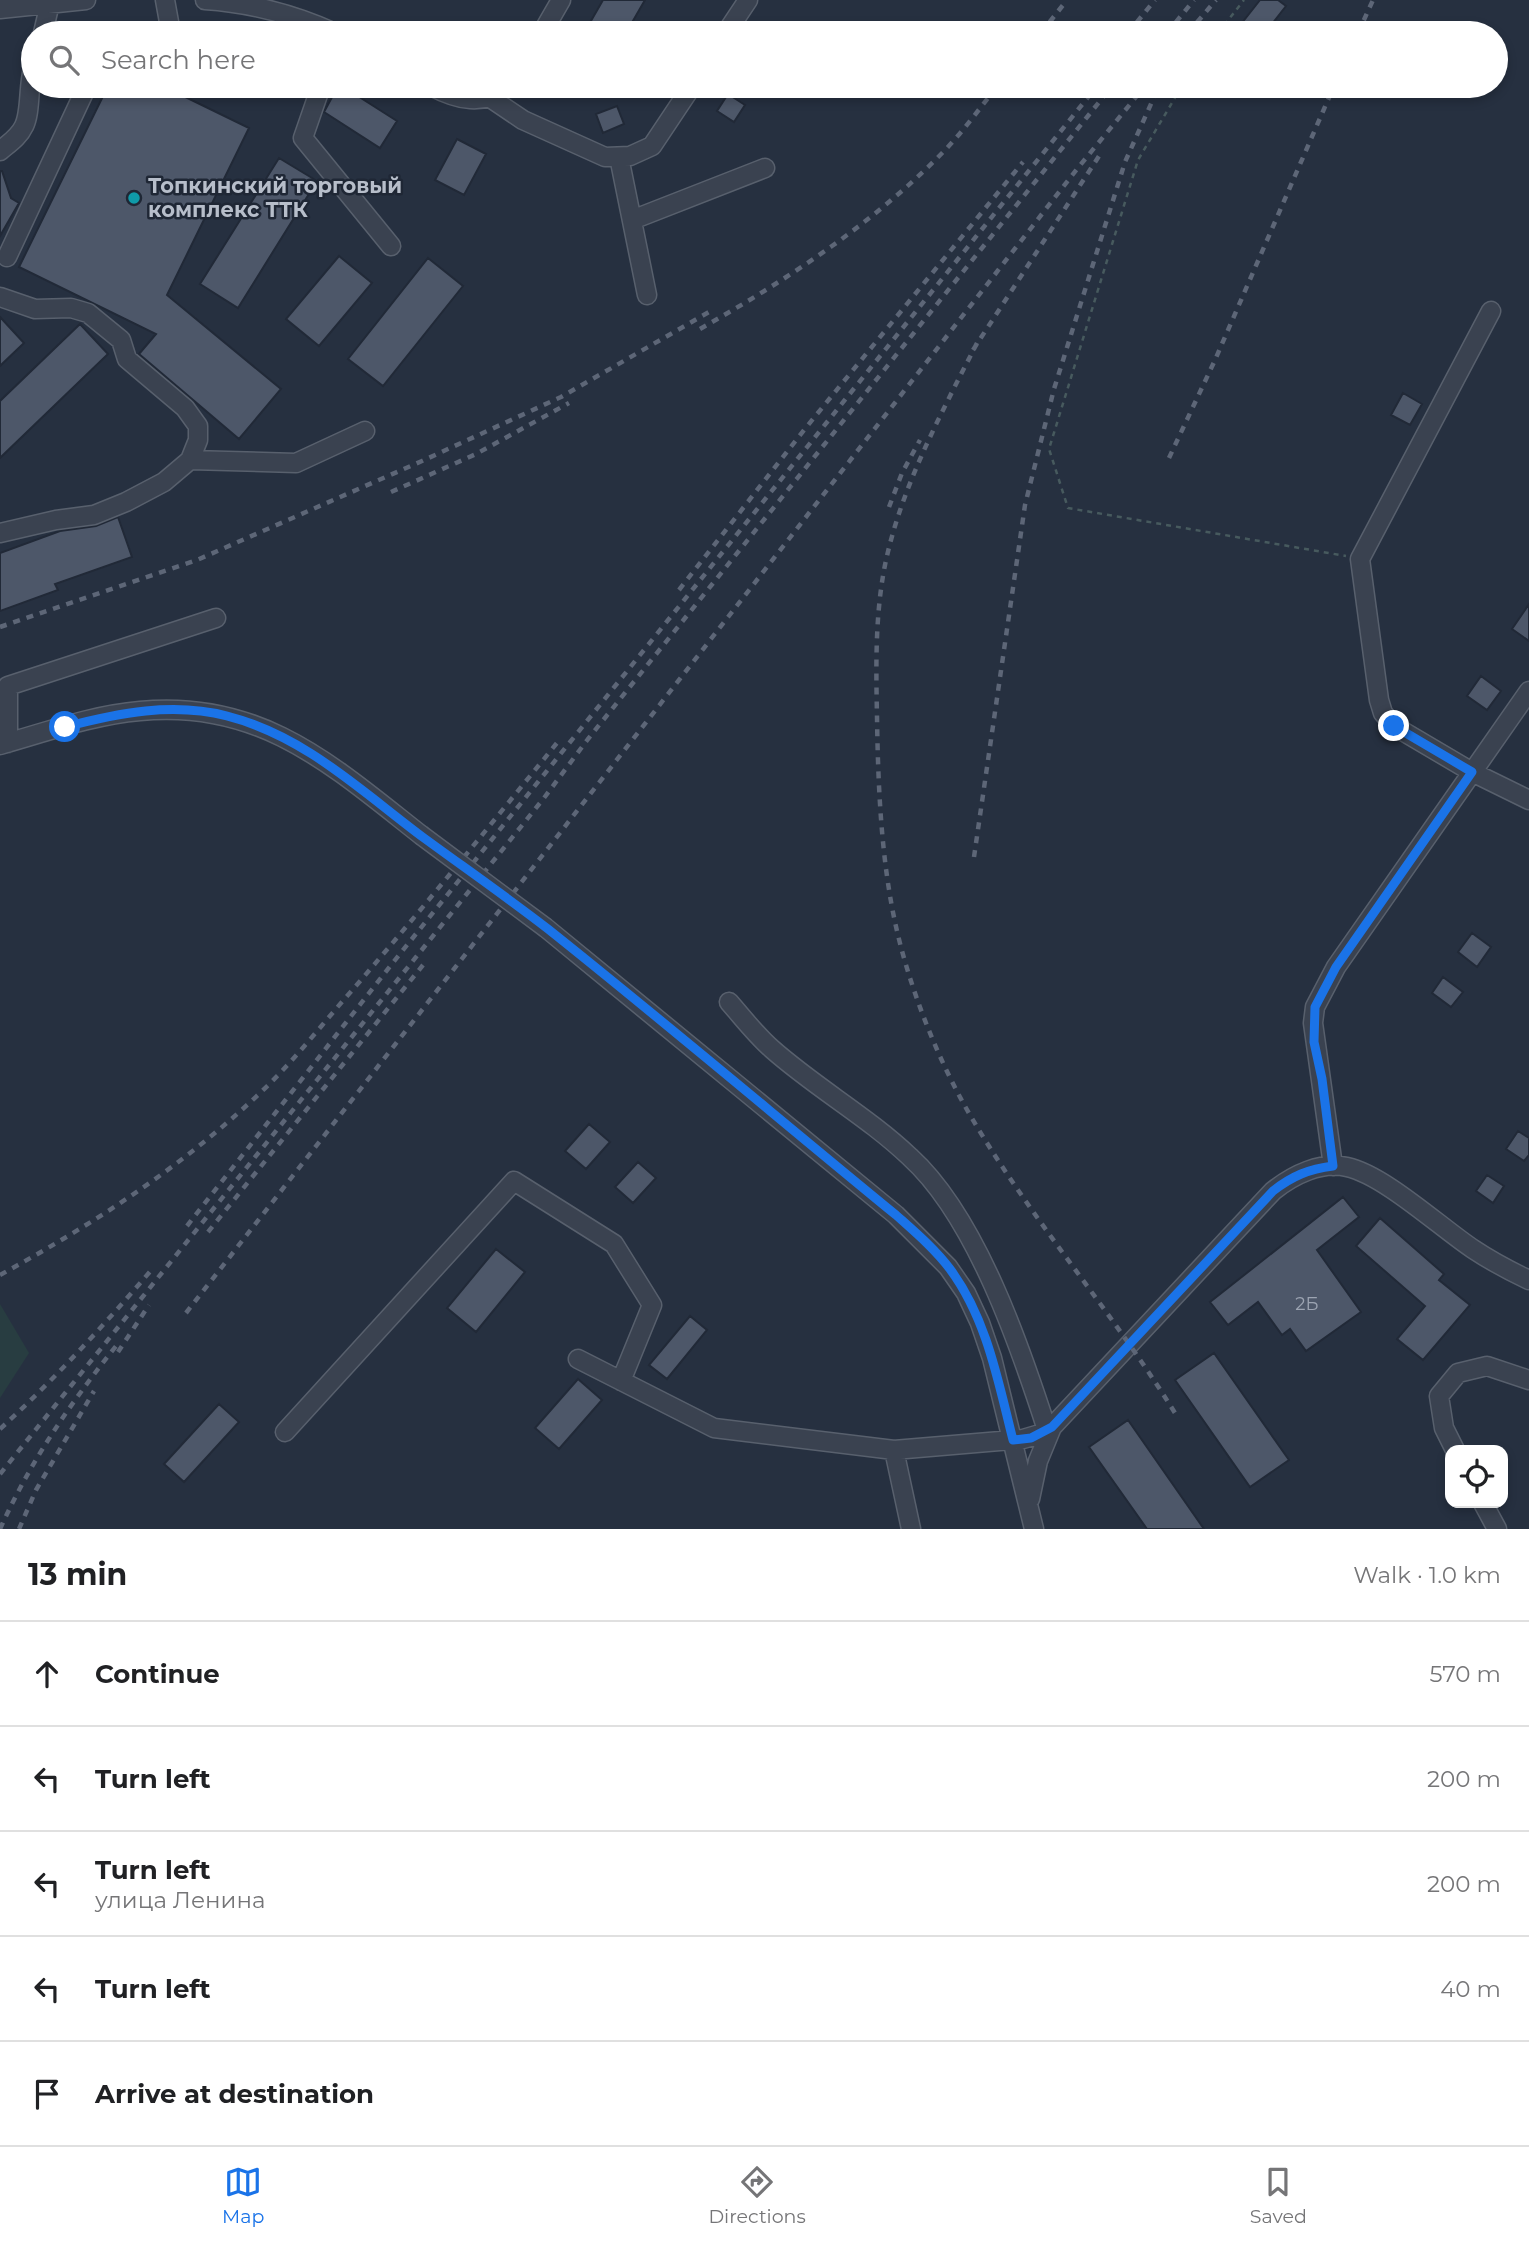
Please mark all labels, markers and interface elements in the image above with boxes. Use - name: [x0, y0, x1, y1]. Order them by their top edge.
- search box: [21, 21, 1508, 98]
- icon: search: [45, 41, 83, 79]
- text: Search here: [101, 44, 256, 76]
- place label: Топкинский торговый комплекс ТТК: [148, 173, 402, 222]
- marker: Топкинский торговый комплекс ТТК: [126, 190, 142, 206]
- route end: [1378, 710, 1409, 741]
- route start: [49, 711, 80, 742]
- house number: 2Б: [1295, 1293, 1319, 1315]
- map controls: [1445, 1445, 1508, 1508]
- button: locate: [1445, 1445, 1508, 1508]
- text: 13 min: [28, 1556, 127, 1593]
- text: Walk · 1.0 km: [1353, 1561, 1501, 1589]
- icon: ahead: [28, 1655, 66, 1693]
- text: Continue: [95, 1658, 220, 1690]
- text: 570 m: [1430, 1660, 1501, 1688]
- icon: left: [28, 1760, 66, 1798]
- text: Turn left: [95, 1763, 211, 1795]
- text: 200 m: [1427, 1765, 1501, 1793]
- text: Turn left: [95, 1854, 211, 1886]
- icon: left: [28, 1865, 66, 1903]
- text: 200 m: [1427, 1870, 1501, 1898]
- text: улица Ленина: [95, 1886, 265, 1914]
- icon: left: [28, 1970, 66, 2008]
- text: Turn left: [95, 1973, 211, 2005]
- text: 40 m: [1440, 1975, 1501, 2003]
- icon: arrive: [28, 2075, 66, 2113]
- text: Arrive at destination: [95, 2078, 374, 2110]
- tab: Map: [222, 2163, 264, 2228]
- tab: Directions: [708, 2163, 806, 2228]
- tab: Saved: [1250, 2163, 1307, 2228]

